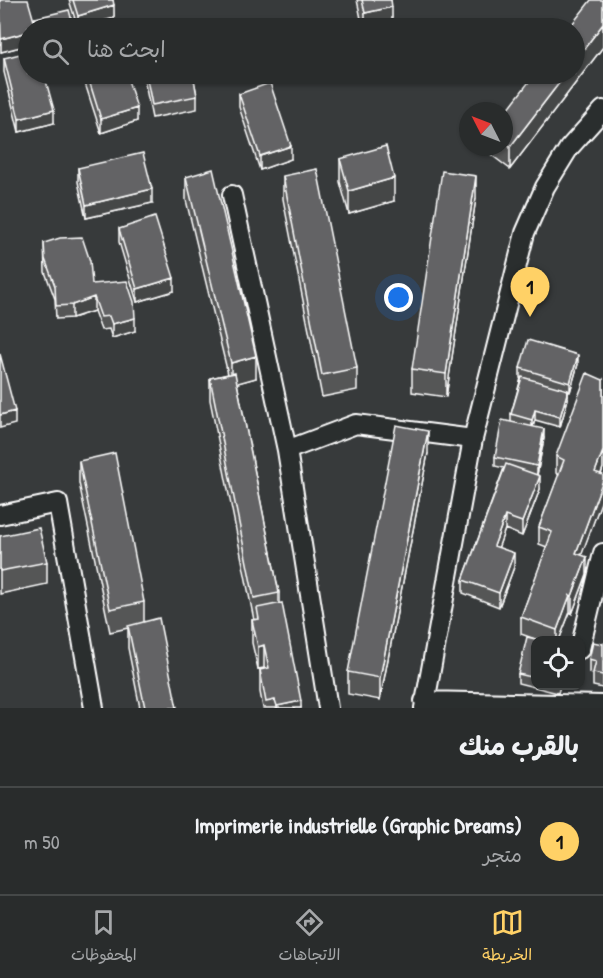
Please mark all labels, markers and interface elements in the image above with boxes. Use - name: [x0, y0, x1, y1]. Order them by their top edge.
- search box: [18, 18, 585, 84]
- text: ابحث هنا: [87, 34, 166, 64]
- icon: search: [39, 35, 72, 68]
- north arrow: [459, 102, 513, 156]
- pin: 1: [510, 268, 550, 317]
- your location: [384, 283, 413, 312]
- map controls: [531, 636, 585, 690]
- button: locate: [531, 636, 585, 690]
- text: بالقرب منك: [459, 728, 579, 763]
- text: Imprimerie industrielle (Graphic Dreams): [194, 810, 522, 840]
- text: 50 m: [24, 828, 60, 855]
- text: 1: [556, 828, 563, 855]
- text: متجر: [483, 841, 522, 868]
- tab: المحفوظات: [71, 906, 137, 969]
- tab: الاتجاهات: [279, 906, 340, 969]
- tab: الخريطة: [482, 906, 532, 969]

